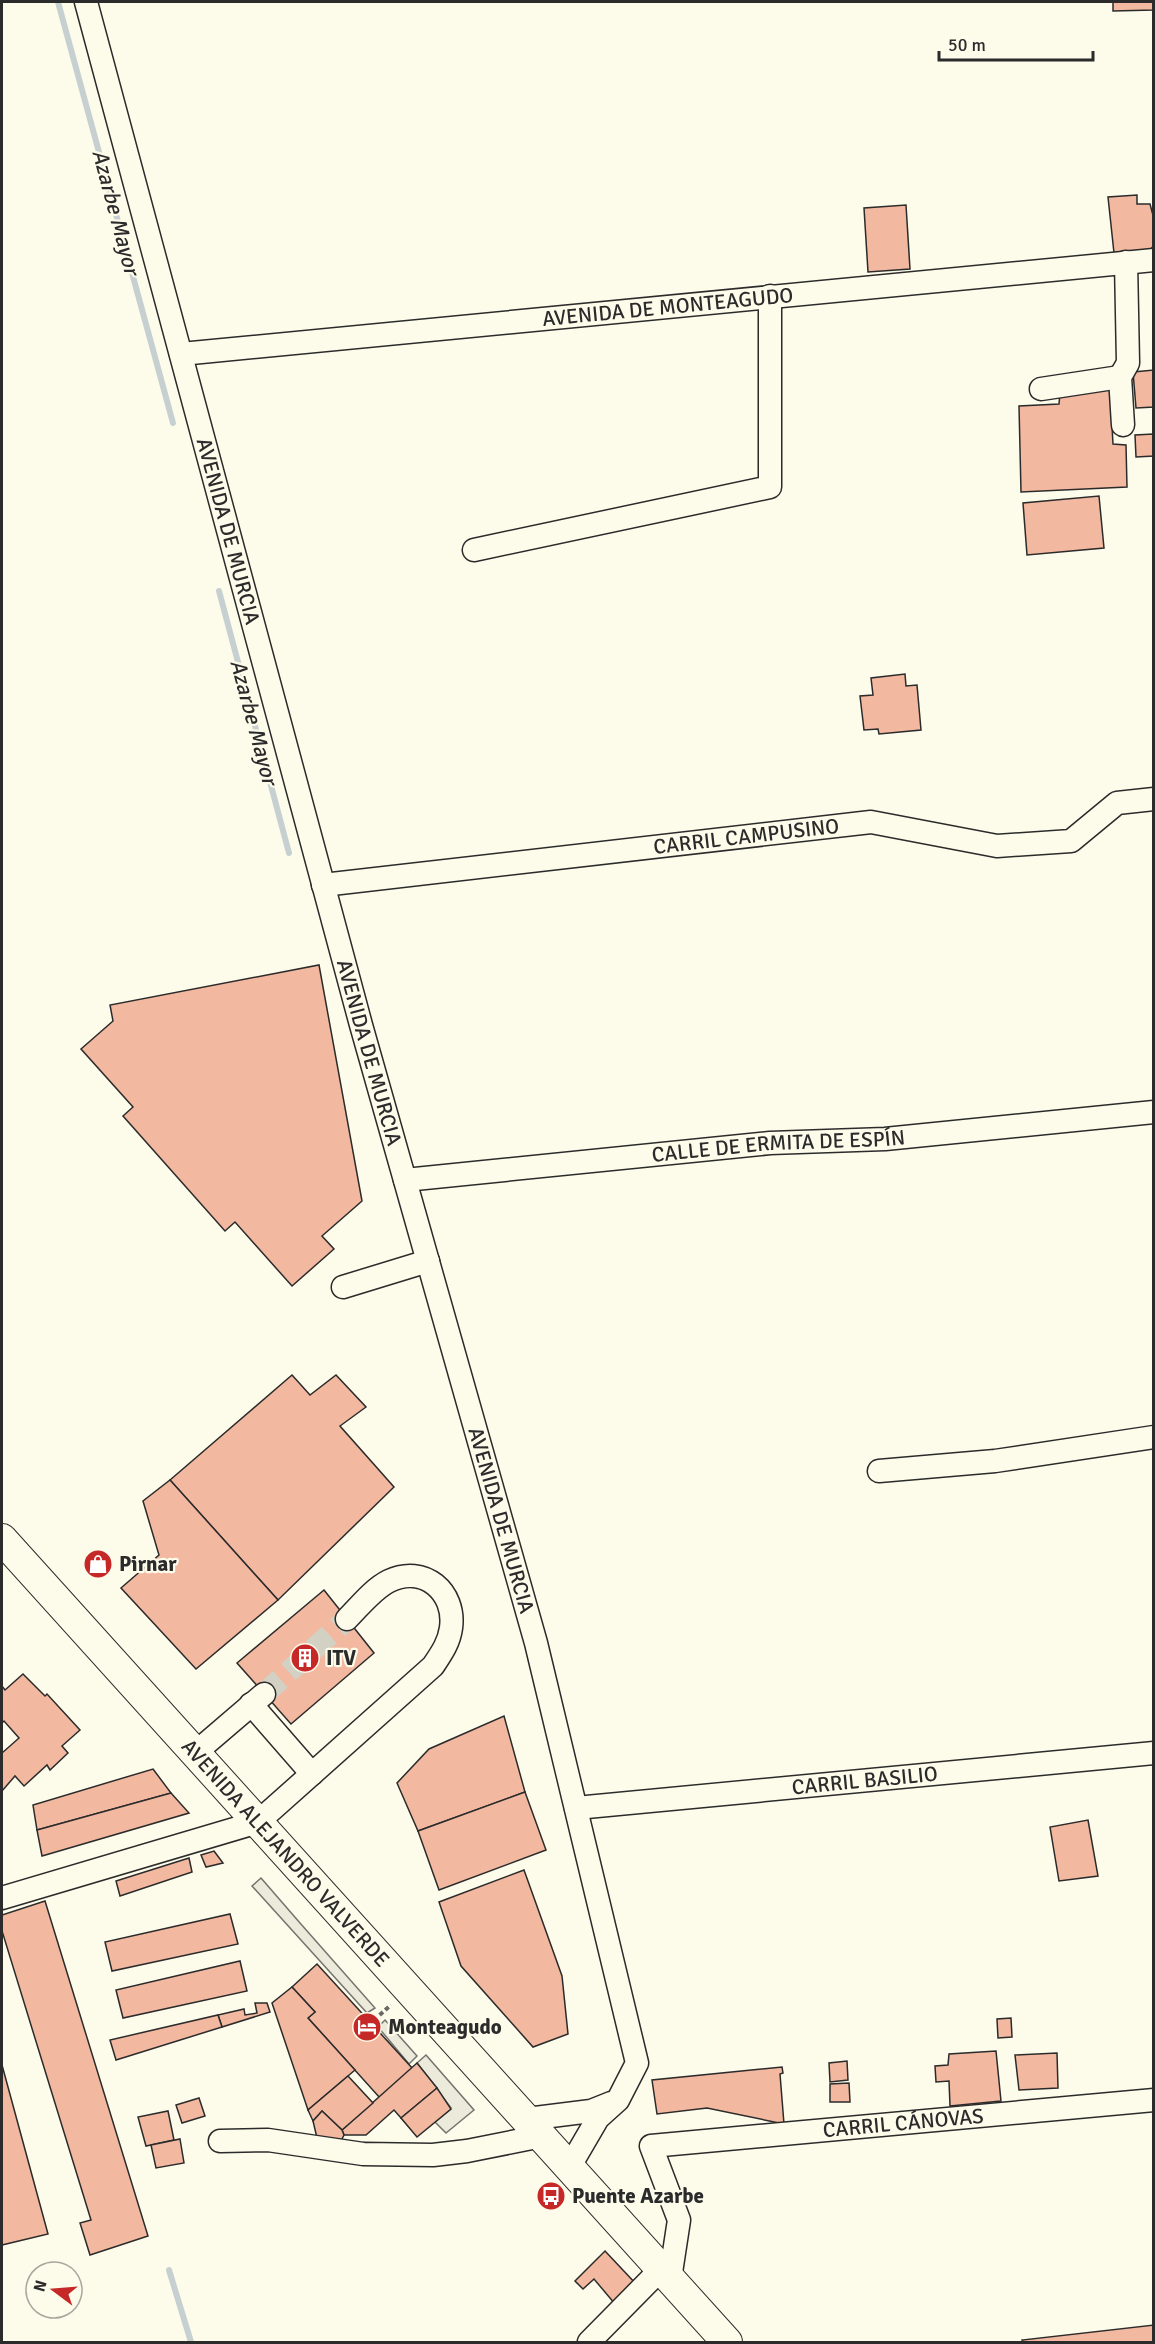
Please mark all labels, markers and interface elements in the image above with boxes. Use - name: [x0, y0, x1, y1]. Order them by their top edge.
- scale bar: [939, 24, 1094, 62]
- text: 50 m: [948, 34, 986, 56]
- water label: Azarbe Mayor: [86, 147, 146, 280]
- street label: AVENIDA DE MONTEAGUDO: [541, 282, 794, 332]
- street label: AVENIDA DE MURCIA: [191, 435, 266, 627]
- water label: Azarbe Mayor: [224, 657, 284, 790]
- street label: CARRIL CAMPUSINO: [652, 813, 840, 860]
- street label: AVENIDA DE MURCIA: [331, 957, 408, 1149]
- street label: CALLE DE ERMITA DE ESPÍN: [650, 1124, 906, 1168]
- street label: AVENIDA DE MURCIA: [463, 1424, 540, 1616]
- shop icon: Pirnar: [82, 1548, 114, 1580]
- place label: Pirnar: [119, 1551, 177, 1577]
- building icon: ITV: [289, 1642, 321, 1674]
- place label: ITV: [326, 1645, 356, 1671]
- street label: AVENIDA ALEJANDRO VALVERDE: [176, 1734, 395, 1972]
- street label: CARRIL BASILIO: [791, 1761, 939, 1800]
- hotel icon: Monteagudo: [351, 2011, 383, 2043]
- place label: Monteagudo: [388, 2014, 502, 2040]
- street label: CARRIL CÁNOVAS: [822, 2103, 985, 2143]
- bus stop icon: Puente Azarbe: [535, 2180, 567, 2212]
- place label: Puente Azarbe: [572, 2183, 704, 2209]
- north arrow: [24, 2260, 84, 2320]
- text: N: [29, 2278, 52, 2294]

